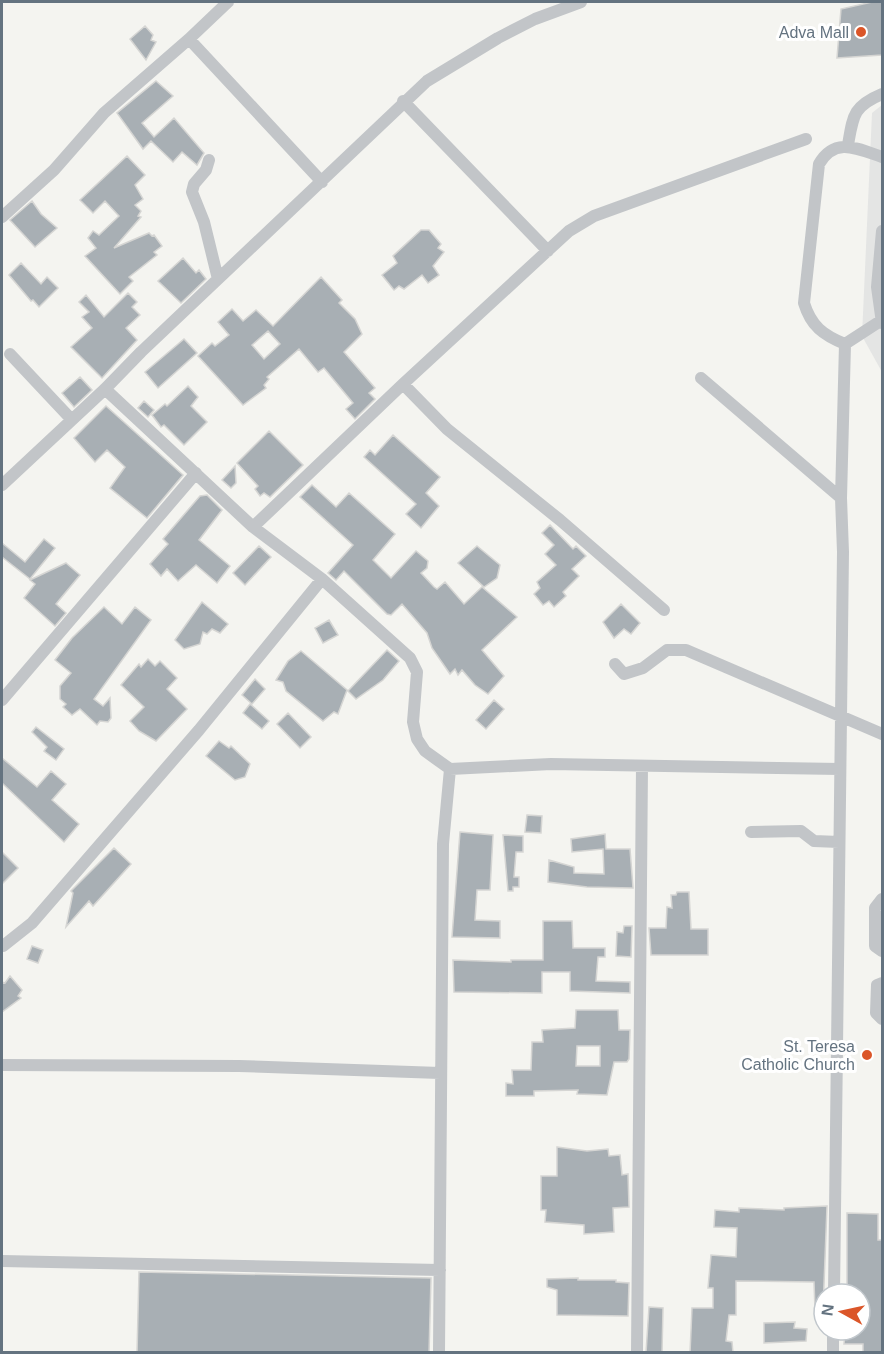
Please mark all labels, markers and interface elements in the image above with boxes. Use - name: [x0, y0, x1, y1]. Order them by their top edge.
- place label: Adva Mall: [779, 24, 849, 41]
- marker: Adva Mall: [854, 25, 868, 39]
- place label: St. Teresa Catholic Church: [741, 1038, 855, 1073]
- marker: St. Teresa Catholic Church: [860, 1048, 874, 1062]
- north arrow: [812, 1282, 872, 1342]
- text: N: [818, 1303, 837, 1317]

